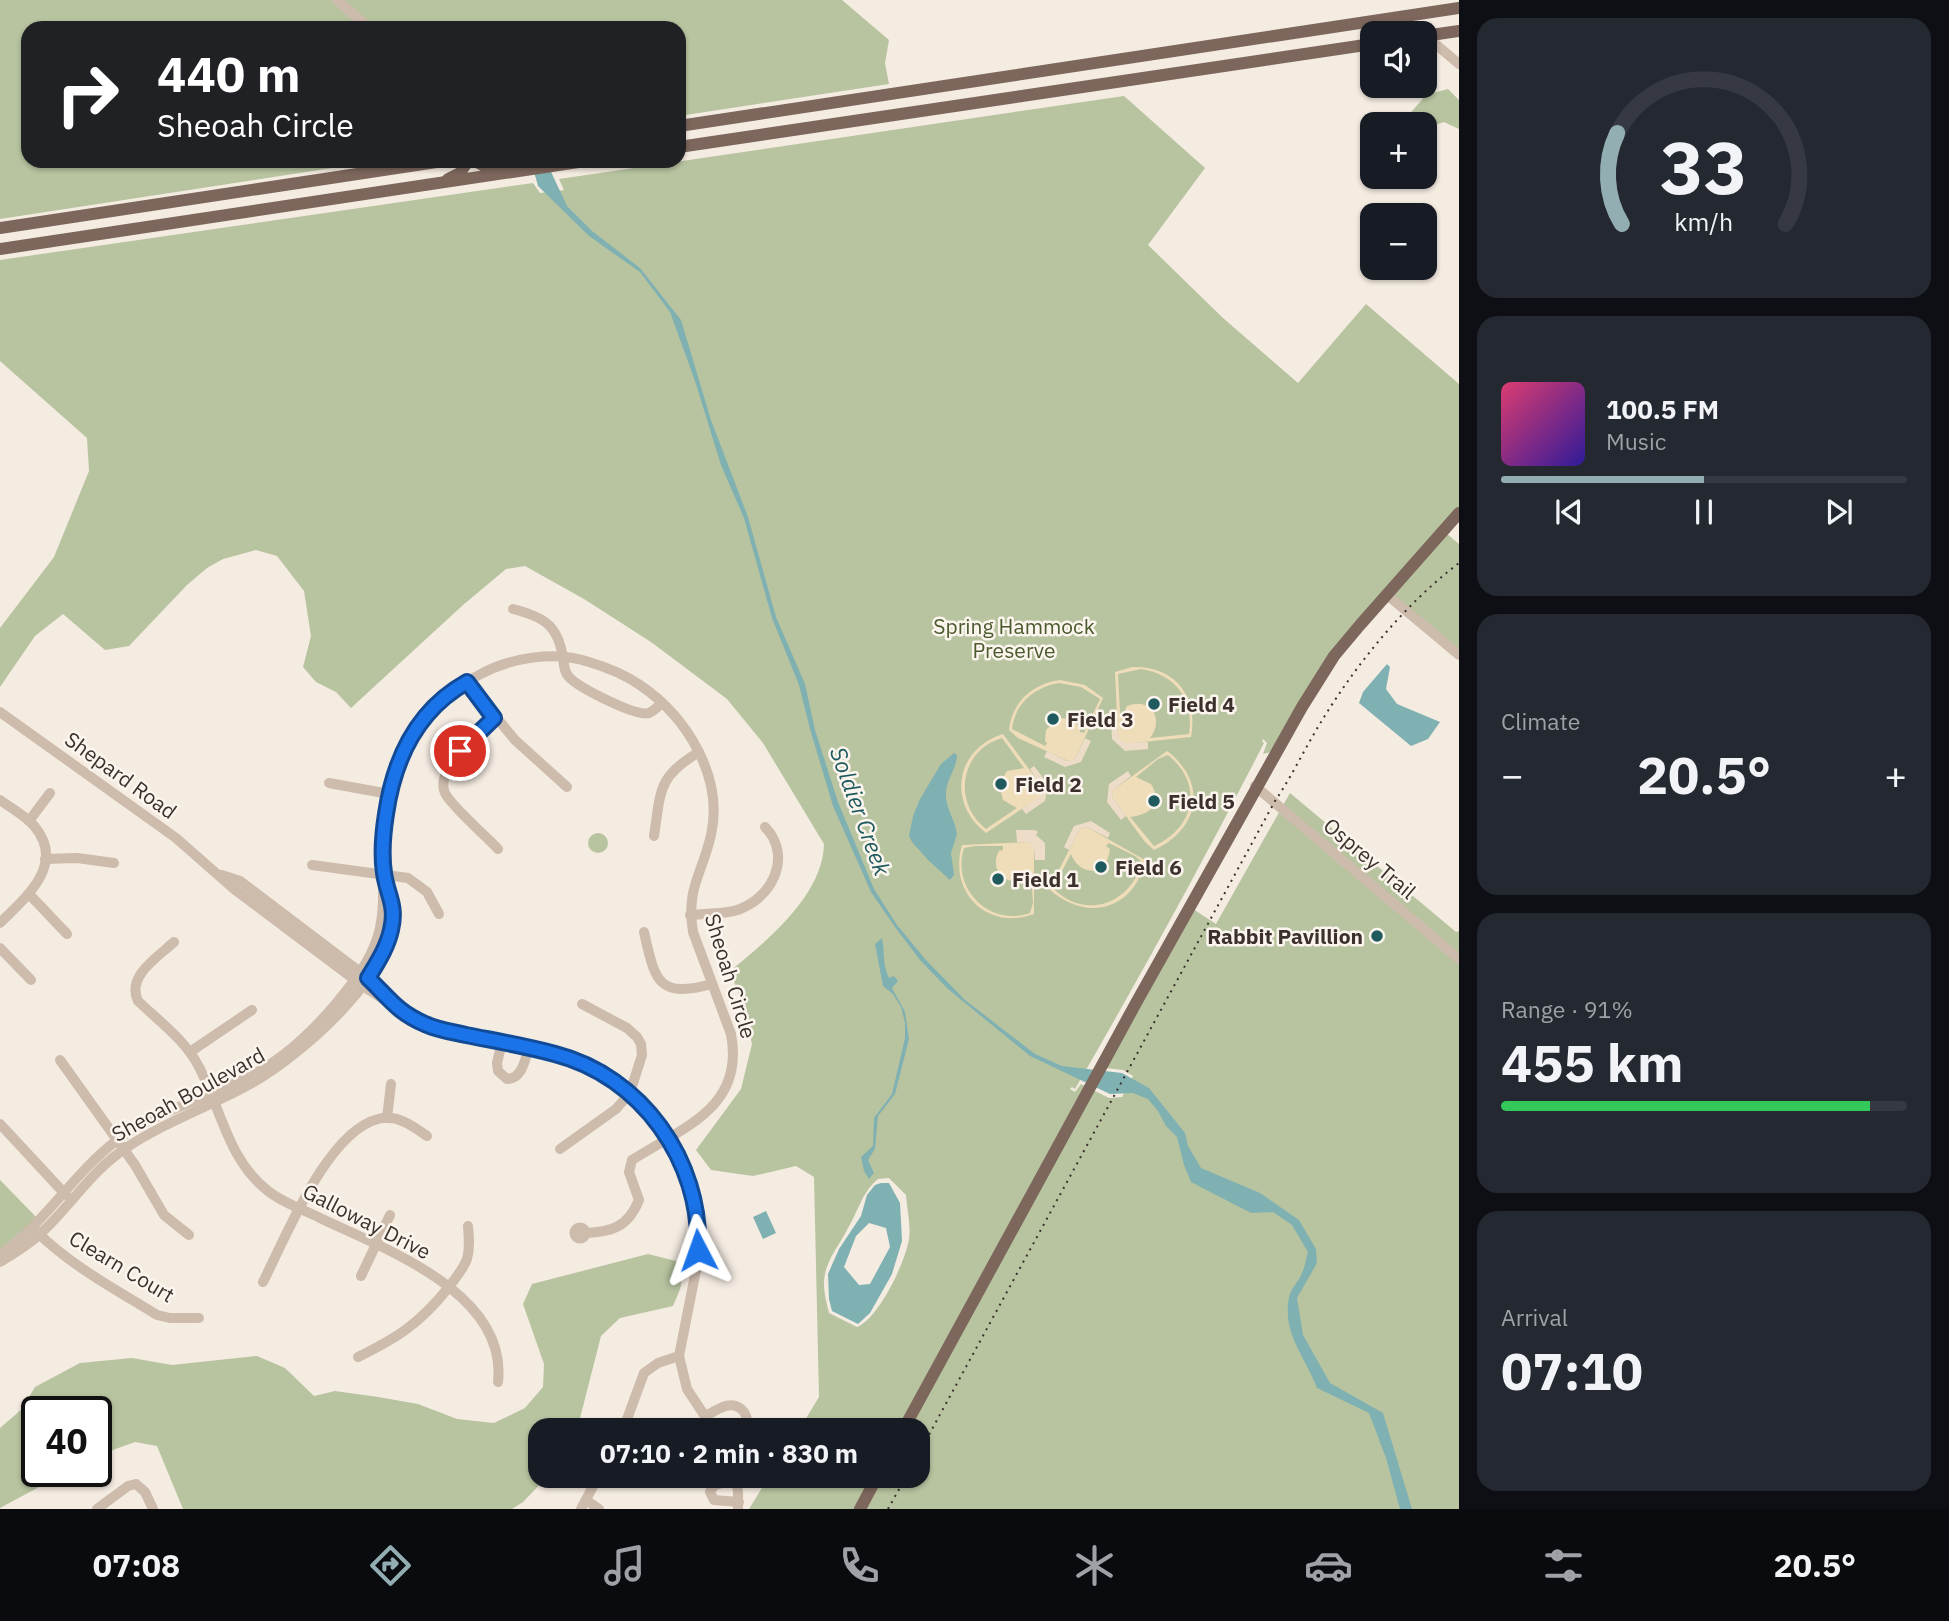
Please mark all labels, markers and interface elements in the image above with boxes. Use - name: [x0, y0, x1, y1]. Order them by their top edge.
- map controls: [1360, 21, 1437, 280]
- button: sound: [1360, 21, 1437, 98]
- text: 440 m: [157, 42, 301, 105]
- icon: right: [42, 49, 133, 140]
- text: Sheoah Circle: [157, 104, 354, 146]
- button: +: [1360, 112, 1437, 189]
- text: 33: [1660, 119, 1748, 214]
- button: −: [1360, 203, 1437, 280]
- text: km/h: [1675, 205, 1733, 238]
- text: 100.5 FM: [1606, 392, 1719, 426]
- text: Music: [1606, 426, 1666, 456]
- icon: previous: [1550, 493, 1588, 531]
- icon: pause: [1685, 493, 1723, 531]
- icon: next: [1820, 493, 1858, 531]
- park label: Spring Hammock Preserve: [933, 612, 1095, 664]
- place label: Field 4: [1168, 690, 1235, 718]
- marker: Field 4: [1146, 696, 1162, 712]
- place label: Field 3: [1067, 705, 1134, 733]
- text: Climate: [1501, 706, 1580, 736]
- marker: Field 3: [1045, 711, 1061, 727]
- pin: [430, 721, 490, 781]
- street label: Shepard Road: [59, 725, 183, 825]
- icon: arrive: [441, 732, 479, 770]
- text: 20.5°: [1637, 741, 1771, 808]
- water label: Soldier Creek: [824, 743, 898, 880]
- text: −: [1501, 750, 1524, 799]
- text: +: [1884, 750, 1907, 799]
- place label: Field 2: [1015, 770, 1082, 798]
- marker: Field 2: [993, 776, 1009, 792]
- place label: Field 5: [1168, 787, 1235, 815]
- marker: Field 5: [1146, 793, 1162, 809]
- street label: Osprey Trail: [1318, 811, 1422, 905]
- place label: Field 6: [1115, 853, 1182, 881]
- marker: Field 6: [1093, 859, 1109, 875]
- place label: Field 1: [1012, 865, 1079, 893]
- marker: Field 1: [990, 871, 1006, 887]
- street label: Sheoah Circle: [699, 910, 763, 1042]
- place label: Rabbit Pavillion: [1207, 922, 1363, 950]
- marker: Rabbit Pavillion: [1369, 928, 1385, 944]
- text: Range · 91%: [1501, 994, 1633, 1024]
- text: 455 km: [1501, 1029, 1683, 1096]
- street label: Sheoah Boulevard: [106, 1040, 270, 1148]
- street label: Galloway Drive: [298, 1177, 436, 1265]
- position arrow: [661, 1213, 735, 1287]
- street label: Clearn Court: [64, 1224, 180, 1308]
- text: Arrival: [1501, 1302, 1568, 1332]
- text: 07:10: [1501, 1337, 1643, 1404]
- speed limit sign: 40: [21, 1396, 112, 1487]
- text: 07:10 · 2 min · 830 m: [600, 1436, 858, 1470]
- icon: directions: [366, 1541, 415, 1590]
- icon: music: [600, 1541, 649, 1590]
- icon: phone: [835, 1541, 884, 1590]
- icon: climate: [1070, 1541, 1119, 1590]
- icon: car: [1304, 1541, 1353, 1590]
- icon: filters: [1539, 1541, 1588, 1590]
- text: 07:08: [93, 1544, 180, 1586]
- text: 20.5°: [1774, 1544, 1856, 1586]

